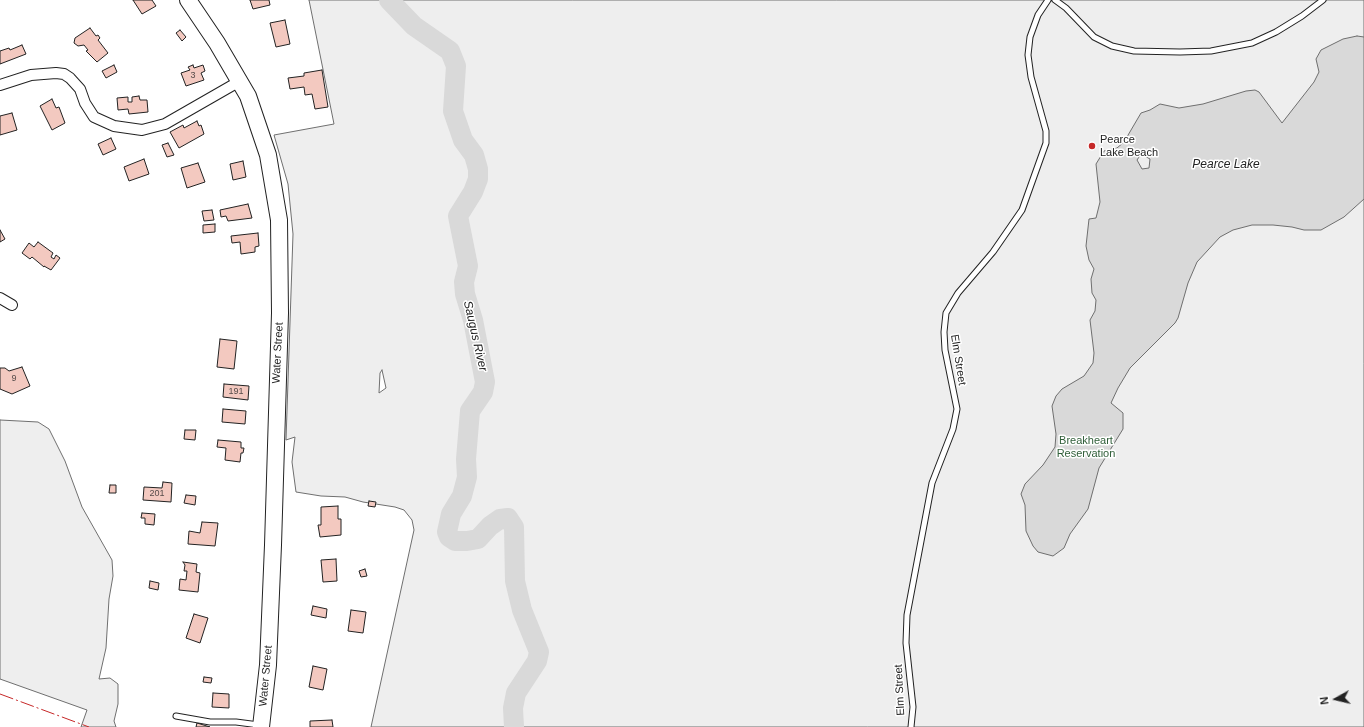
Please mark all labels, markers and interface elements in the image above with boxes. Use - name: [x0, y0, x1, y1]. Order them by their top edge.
- house number: 3: [190, 71, 196, 81]
- place label: Pearce Lake Beach: [1100, 133, 1158, 159]
- marker: Pearce Lake Beach: [1087, 141, 1097, 151]
- water label: Pearce Lake: [1192, 158, 1260, 172]
- water label: Saugus River: [460, 299, 490, 373]
- street label: Water Street: [270, 322, 286, 384]
- street label: Elm Street: [947, 334, 969, 386]
- house number: 9: [11, 374, 17, 384]
- house number: 191: [228, 387, 244, 397]
- park label: Breakheart Reservation: [1057, 434, 1115, 460]
- house number: 201: [149, 489, 165, 499]
- street label: Water Street: [257, 645, 275, 707]
- street label: Elm Street: [892, 664, 908, 716]
- north arrow: [1316, 679, 1356, 719]
- text: N: [1318, 696, 1331, 705]

